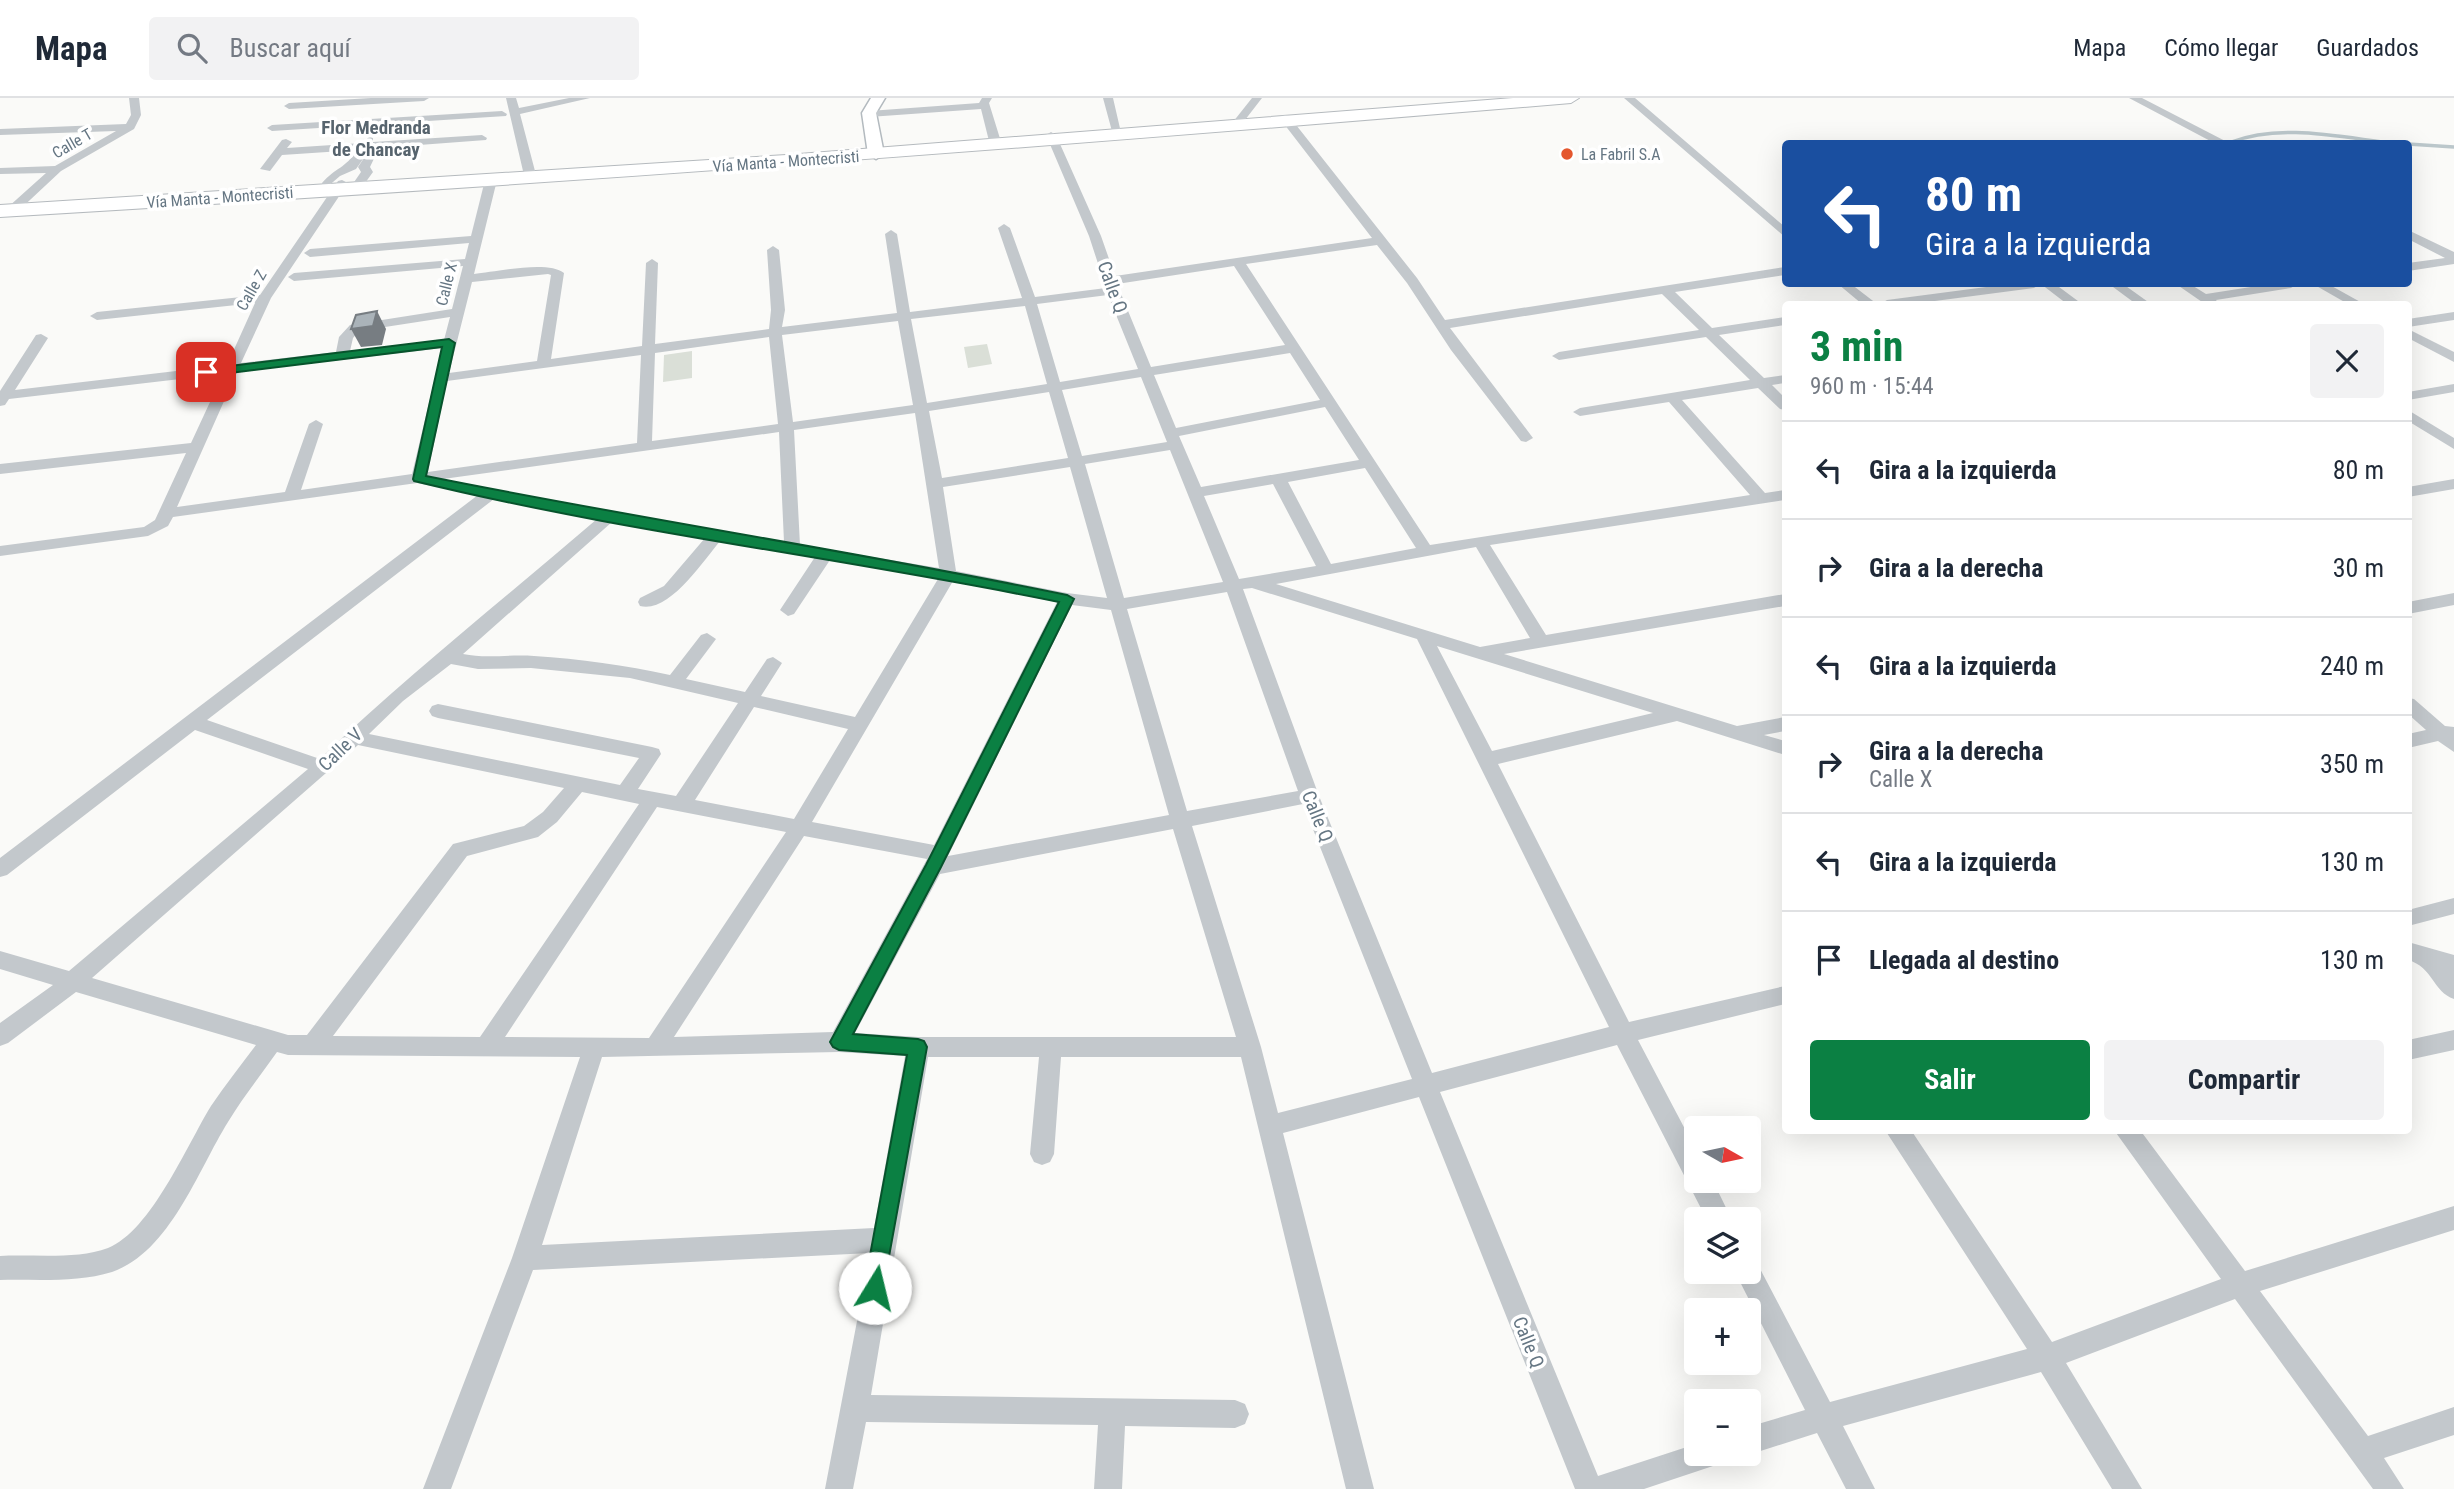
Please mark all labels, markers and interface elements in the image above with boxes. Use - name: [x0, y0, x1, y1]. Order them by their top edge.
- search box: [149, 17, 639, 80]
- text: Mapa: [35, 29, 107, 68]
- icon: search: [173, 29, 211, 67]
- text: Buscar aquí: [229, 33, 351, 63]
- text: Mapa: [2073, 34, 2126, 62]
- text: Cómo llegar: [2164, 34, 2278, 62]
- text: Guardados: [2316, 34, 2419, 62]
- district label: Flor Medranda de Chancay: [321, 116, 431, 161]
- street label: Calle T: [49, 124, 96, 162]
- place label: La Fabril S.A: [1581, 145, 1661, 164]
- marker: La Fabril S.A: [1559, 146, 1575, 162]
- street label: Vía Manta - Montecristi: [712, 147, 860, 176]
- text: 80 m: [1925, 166, 2022, 223]
- icon: left: [1810, 168, 1901, 259]
- street label: Vía Manta - Montecristi: [146, 183, 294, 212]
- text: Gira a la izquierda: [1925, 225, 2151, 263]
- street label: Calle Q: [1093, 258, 1132, 316]
- street label: Calle X: [432, 260, 461, 308]
- street label: Calle Z: [232, 267, 271, 314]
- text: 3 min: [1810, 322, 1903, 371]
- button: close: [2310, 324, 2384, 398]
- pin: [176, 342, 236, 402]
- icon: arrive: [187, 353, 225, 391]
- text: 960 m · 15:44: [1810, 373, 1934, 400]
- icon: left: [1810, 451, 1848, 489]
- text: Gira a la izquierda: [1869, 455, 2057, 485]
- text: 80 m: [2333, 455, 2384, 485]
- icon: right: [1810, 549, 1848, 587]
- text: Gira a la derecha: [1869, 553, 2043, 583]
- text: 30 m: [2333, 553, 2384, 583]
- icon: left: [1810, 647, 1848, 685]
- text: Gira a la izquierda: [1869, 651, 2057, 681]
- text: 240 m: [2320, 651, 2384, 681]
- street label: Calle V: [313, 723, 367, 776]
- text: Gira a la derecha: [1869, 736, 2043, 766]
- icon: right: [1810, 745, 1848, 783]
- text: 350 m: [2320, 749, 2384, 779]
- text: Calle X: [1869, 766, 1932, 793]
- street label: Calle Q: [1297, 787, 1338, 845]
- icon: left: [1810, 843, 1848, 881]
- text: Gira a la izquierda: [1869, 847, 2057, 877]
- text: 130 m: [2320, 847, 2384, 877]
- icon: arrive: [1810, 941, 1848, 979]
- text: Llegada al destino: [1869, 945, 2059, 975]
- text: 130 m: [2320, 945, 2384, 975]
- button: Salir: [1810, 1040, 2090, 1120]
- button: Compartir: [2104, 1040, 2384, 1120]
- north arrow: [1684, 1116, 1760, 1194]
- map controls: [1684, 1116, 1761, 1466]
- button: layers: [1684, 1207, 1761, 1284]
- position arrow: [838, 1251, 912, 1325]
- button: +: [1684, 1298, 1761, 1375]
- street label: Calle Q: [1508, 1313, 1549, 1371]
- button: −: [1684, 1389, 1761, 1466]

